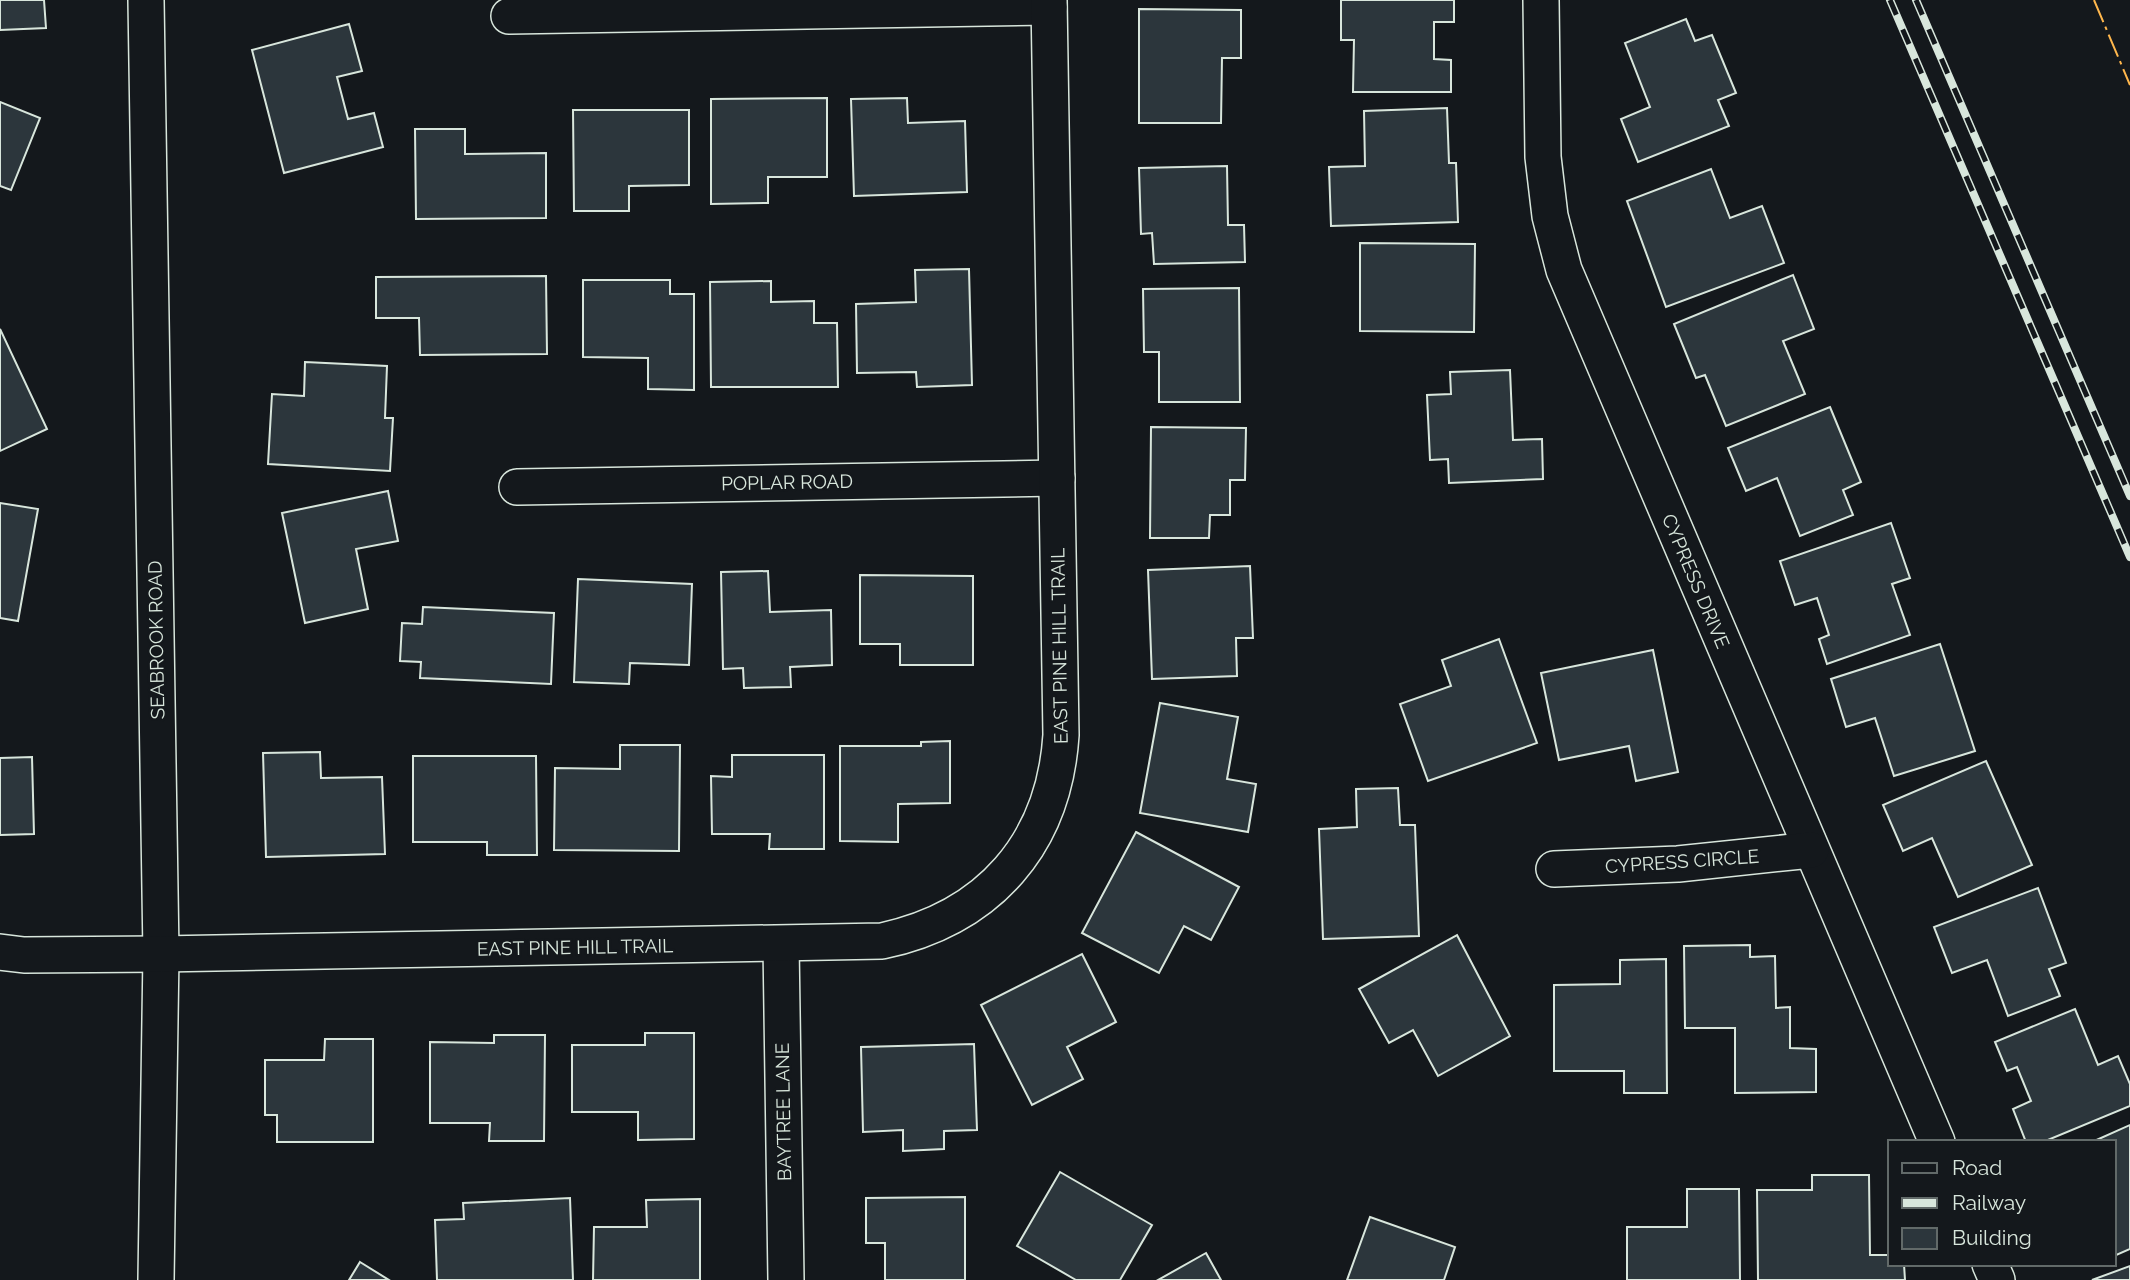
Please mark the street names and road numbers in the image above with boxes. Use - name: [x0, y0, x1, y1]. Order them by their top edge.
- street label: POPLAR ROAD: [721, 470, 853, 494]
- street label: CYPRESS DRIVE: [1658, 510, 1734, 652]
- street label: EAST PINE HILL TRAIL: [1046, 548, 1072, 744]
- street label: SEABROOK ROAD: [144, 560, 168, 720]
- street label: CYPRESS CIRCLE: [1604, 845, 1760, 877]
- street label: EAST PINE HILL TRAIL: [477, 934, 673, 960]
- street label: BAYTREE LANE: [771, 1043, 795, 1181]

